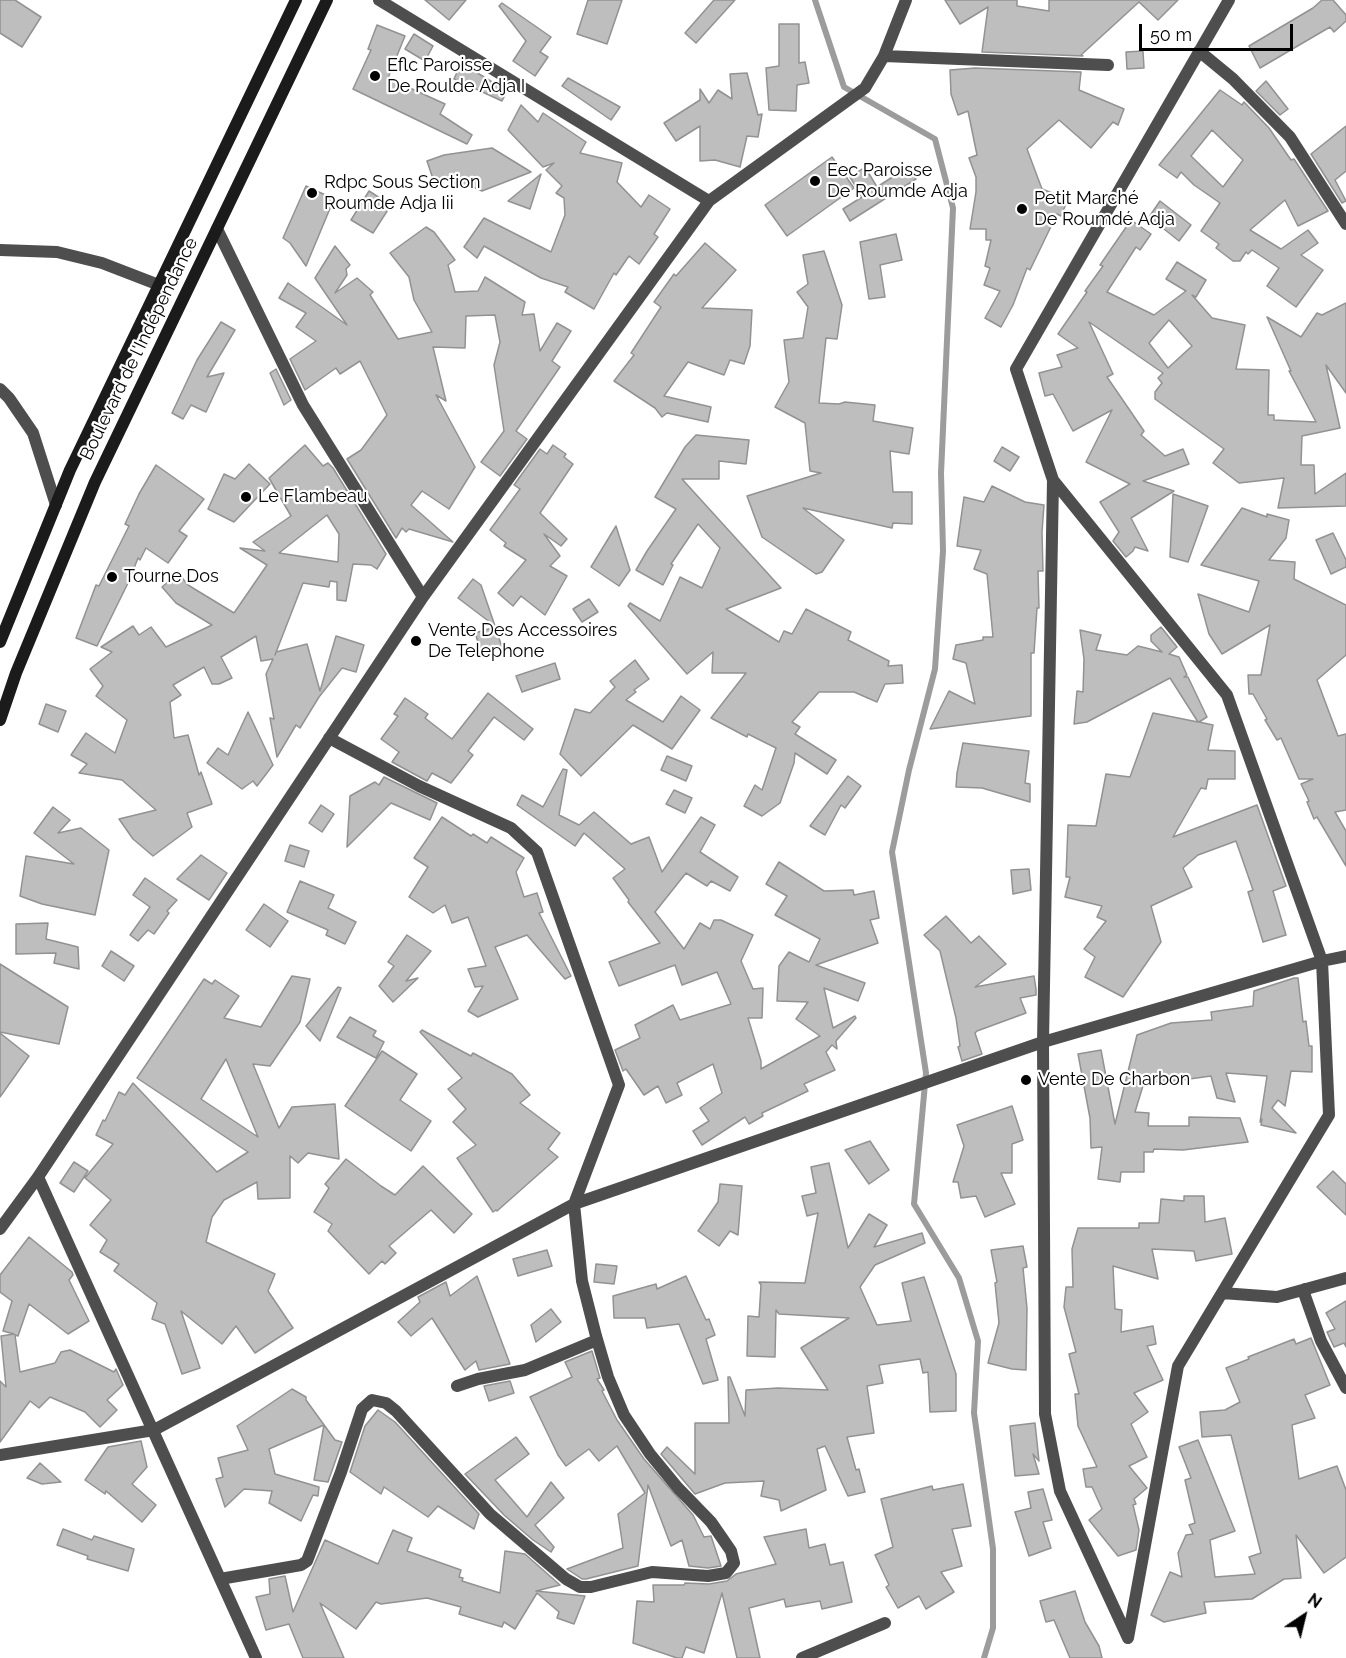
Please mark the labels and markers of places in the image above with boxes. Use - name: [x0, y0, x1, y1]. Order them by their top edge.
- place label: Eflc Paroisse De Roulde Adja I: [387, 55, 525, 98]
- marker: Eflc Paroisse De Roulde Adja I: [368, 69, 382, 83]
- place label: Eec Paroisse De Roumde Adja: [827, 160, 968, 202]
- place label: Rdpc Sous Section Roumde Adja Iii: [324, 172, 480, 214]
- marker: Eec Paroisse De Roumde Adja: [808, 174, 822, 188]
- marker: Rdpc Sous Section Roumde Adja Iii: [305, 186, 319, 200]
- place label: Petit Marché De Roumdé Adja: [1034, 188, 1175, 230]
- marker: Petit Marché De Roumdé Adja: [1015, 202, 1029, 216]
- place label: Le Flambeau: [258, 486, 367, 508]
- marker: Le Flambeau: [239, 490, 253, 504]
- place label: Tourne Dos: [124, 566, 219, 588]
- marker: Tourne Dos: [105, 570, 119, 584]
- place label: Vente Des Accessoires De Telephone: [428, 620, 617, 662]
- marker: Vente Des Accessoires De Telephone: [409, 634, 423, 648]
- place label: Vente De Charbon: [1038, 1069, 1190, 1091]
- marker: Vente De Charbon: [1019, 1073, 1033, 1087]

